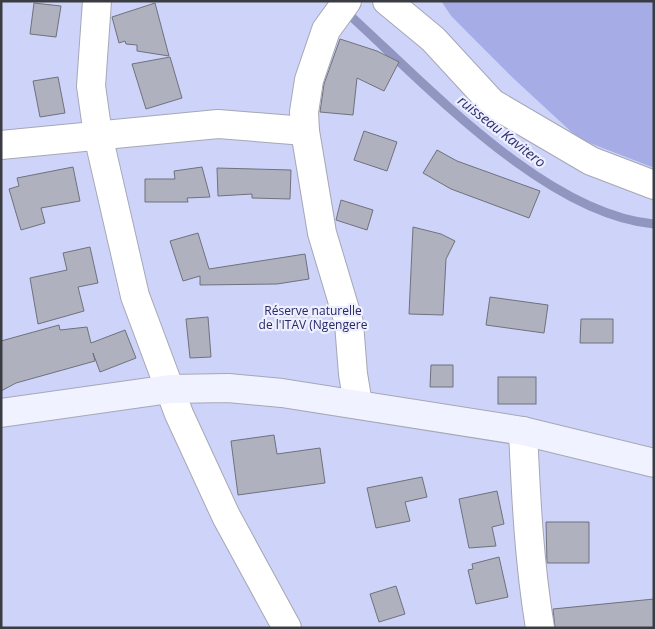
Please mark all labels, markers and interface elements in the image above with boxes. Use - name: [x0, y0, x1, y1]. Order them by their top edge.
- water label: ruisseau Kavitero: [454, 91, 550, 171]
- park label: Réserve naturelle de l'ITAV (Ngengere: [259, 302, 368, 333]

